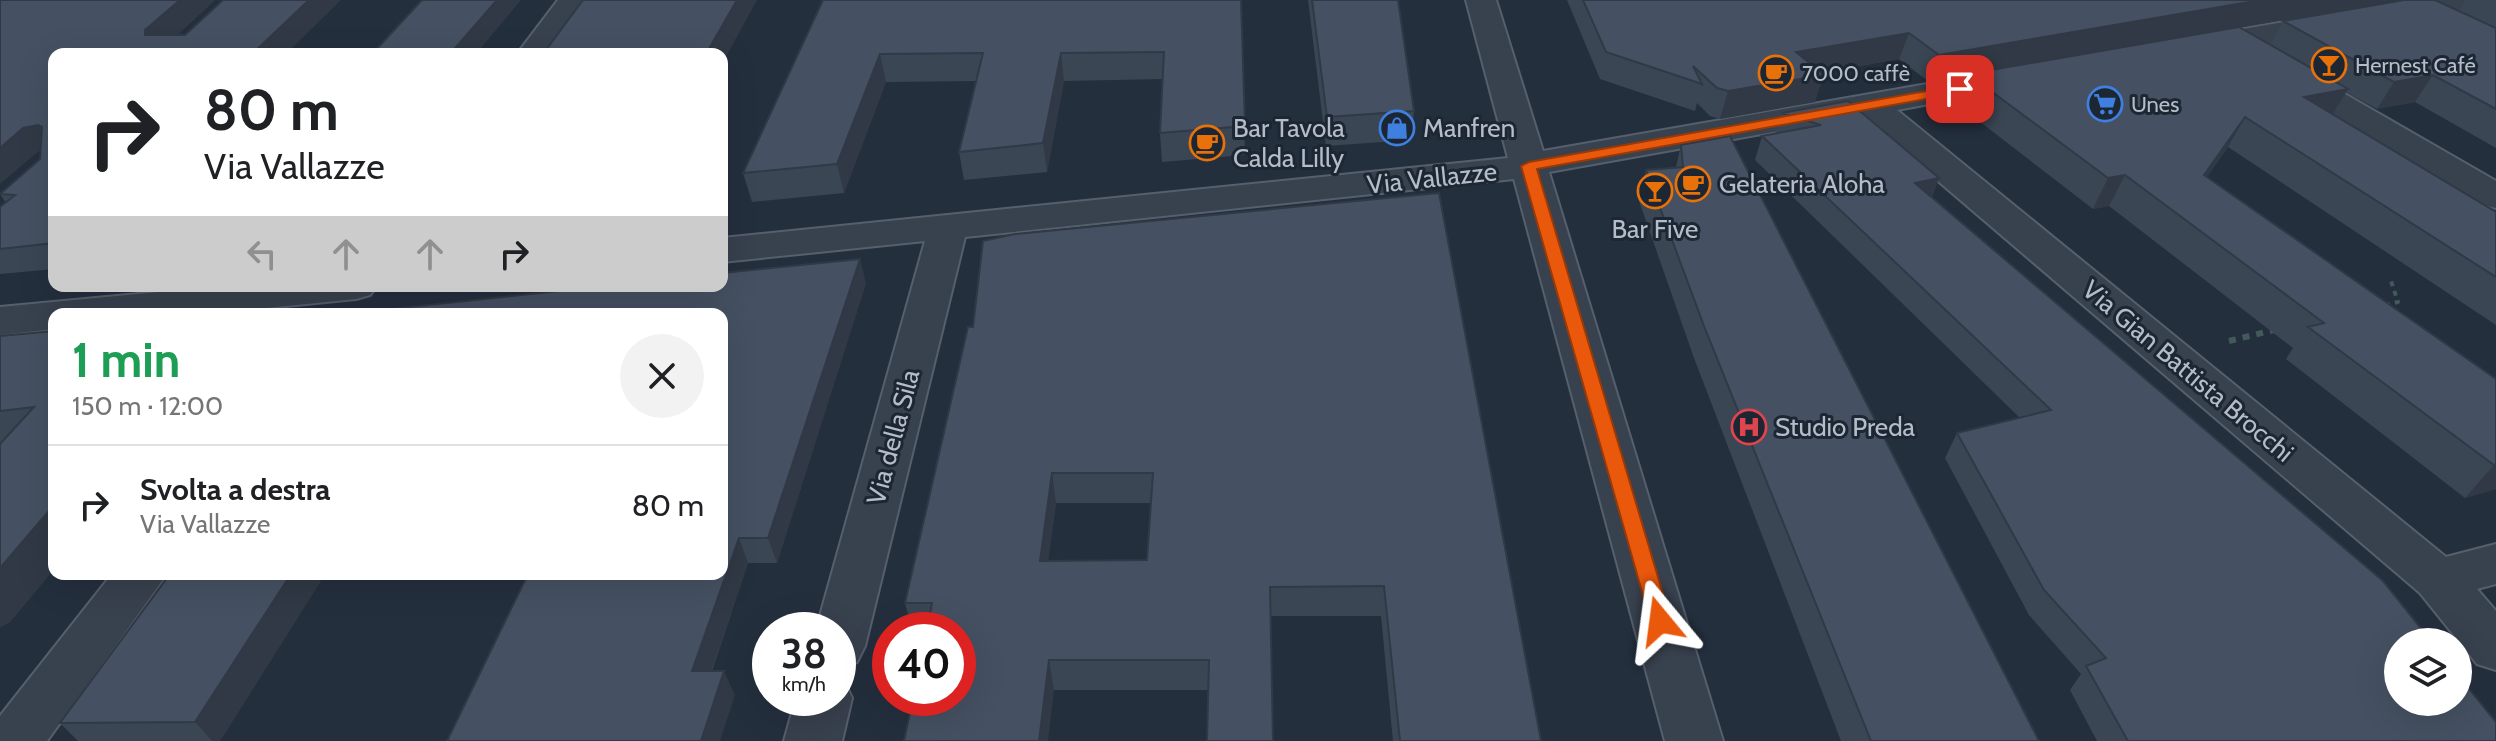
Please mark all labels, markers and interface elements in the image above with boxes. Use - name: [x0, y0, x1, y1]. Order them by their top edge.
- bar icon: Hernest Café: [2310, 46, 2348, 84]
- place label: Hernest Café: [2355, 52, 2476, 79]
- cafe icon: 7000 caffè: [1757, 54, 1795, 92]
- pin: [1926, 55, 1994, 123]
- place label: 7000 caffè: [1802, 60, 1910, 87]
- icon: arrive: [1938, 67, 1982, 111]
- text: 80 m: [204, 76, 339, 144]
- icon: right: [72, 80, 176, 184]
- supermarket icon: Unes: [2086, 85, 2124, 123]
- place label: Unes: [2131, 91, 2179, 118]
- shop icon: Manfren: [1378, 109, 1416, 147]
- place label: Bar Tavola Calda Lilly: [1233, 112, 1345, 174]
- place label: Manfren: [1423, 112, 1515, 144]
- cafe icon: Bar Tavola Calda Lilly: [1188, 124, 1226, 162]
- text: Via Vallazze: [204, 144, 385, 188]
- street label: Via Vallazze: [1365, 155, 1499, 201]
- cafe icon: Gelateria Aloha: [1674, 165, 1712, 203]
- place label: Gelateria Aloha: [1719, 168, 1885, 200]
- bar icon: Bar Five: [1636, 172, 1674, 210]
- place label: Bar Five: [1612, 213, 1698, 245]
- icon: left: [240, 232, 284, 276]
- icon: ahead: [324, 232, 368, 276]
- icon: ahead: [408, 232, 452, 276]
- icon: right: [492, 232, 536, 276]
- street label: Via Gian Battista Brocchi: [2076, 273, 2300, 469]
- text: 1 min: [72, 331, 180, 389]
- button: close: [620, 334, 704, 418]
- street label: Via della Sila: [860, 366, 926, 508]
- text: 150 m · 12:00: [72, 390, 223, 422]
- hospital icon: Studio Preda: [1730, 408, 1768, 446]
- place label: Studio Preda: [1775, 411, 1916, 443]
- text: Svolta a destra: [140, 471, 331, 508]
- icon: right: [72, 483, 116, 527]
- text: 80 m: [632, 487, 704, 524]
- text: Via Vallazze: [140, 508, 270, 540]
- position arrow: [1618, 579, 1702, 663]
- speed limit sign: 40: [872, 612, 976, 716]
- map controls: [2384, 628, 2472, 716]
- button: layers: [2384, 628, 2472, 716]
- text: 38: [781, 629, 827, 678]
- text: km/h: [782, 672, 826, 696]

